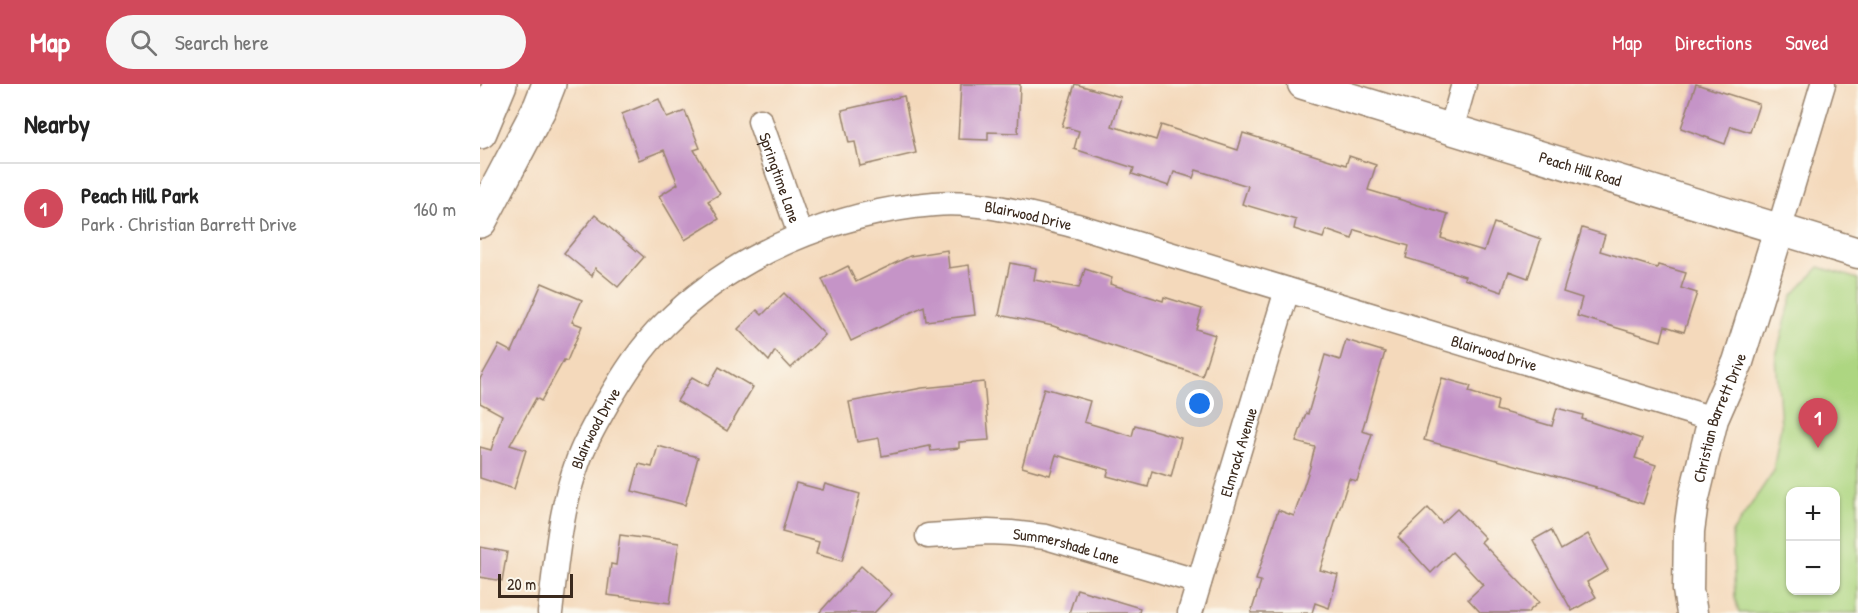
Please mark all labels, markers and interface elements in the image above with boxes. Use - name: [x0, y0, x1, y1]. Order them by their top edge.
- search box: [106, 15, 526, 69]
- text: Map: [30, 23, 70, 61]
- icon: search: [127, 26, 160, 59]
- text: Search here: [175, 27, 269, 57]
- text: Map: [1612, 28, 1642, 57]
- text: Directions: [1675, 28, 1752, 57]
- text: Saved: [1785, 28, 1828, 57]
- text: Nearby: [24, 106, 90, 141]
- street label: Springtime Lane: [754, 129, 806, 226]
- street label: Peach Hill Road: [1537, 146, 1624, 191]
- text: Peach Hill Park: [81, 180, 198, 210]
- text: 1: [40, 195, 47, 222]
- text: 160 m: [414, 195, 456, 222]
- street label: Blairwood Drive: [983, 195, 1075, 236]
- text: Park · Christian Barrett Drive: [81, 210, 297, 237]
- street label: Blairwood Drive: [1449, 329, 1541, 376]
- street label: Christian Barrett Drive: [1687, 350, 1751, 485]
- street label: Blairwood Drive: [565, 383, 625, 472]
- your location: [1185, 389, 1214, 418]
- pin: 1: [1798, 398, 1838, 448]
- street label: Elmrock Avenue: [1215, 404, 1262, 499]
- map controls: [1786, 487, 1840, 595]
- button: +: [1786, 487, 1840, 541]
- street label: Summershade Lane: [1012, 522, 1123, 569]
- button: −: [1786, 541, 1840, 595]
- scale bar: [498, 571, 573, 598]
- text: 20 m: [507, 573, 536, 595]

